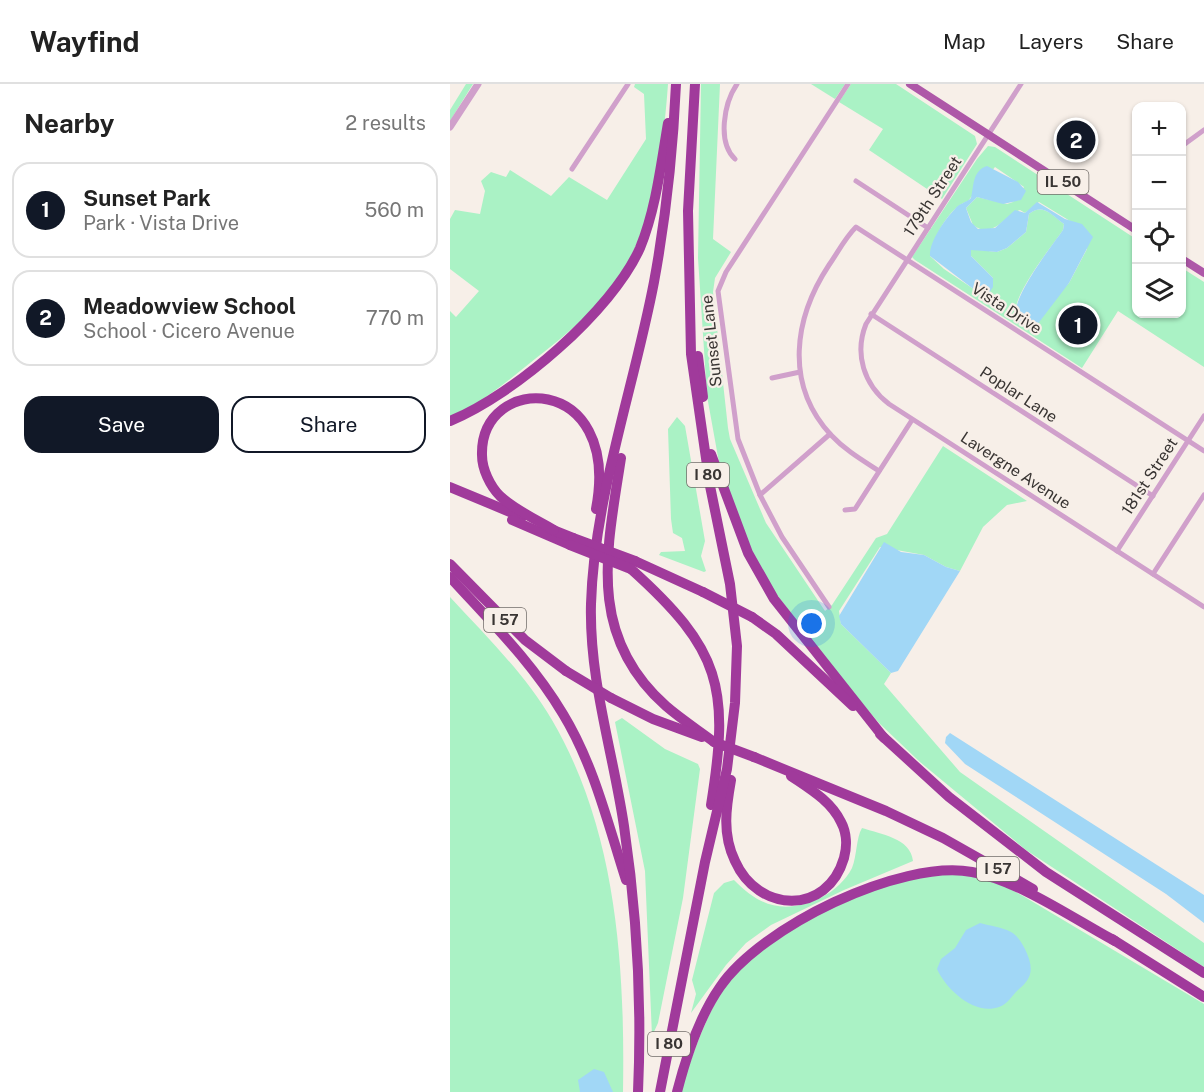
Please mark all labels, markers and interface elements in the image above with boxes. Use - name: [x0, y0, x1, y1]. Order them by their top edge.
- text: Wayfind: [30, 25, 140, 58]
- text: Map: [943, 29, 986, 54]
- text: Layers: [1019, 29, 1083, 54]
- text: Share: [1116, 29, 1174, 54]
- map controls: [1132, 102, 1186, 318]
- button: +: [1132, 102, 1186, 156]
- text: Nearby: [24, 108, 114, 139]
- text: 2 results: [345, 111, 426, 135]
- pin: 2: [1056, 118, 1096, 162]
- street label: 179th Street: [899, 153, 965, 240]
- button: −: [1132, 156, 1186, 210]
- road number: IL 50: [1038, 170, 1088, 194]
- text: Sunset Park: [83, 185, 211, 211]
- text: 1: [41, 198, 50, 222]
- text: 560 m: [364, 198, 424, 222]
- button: locate: [1132, 210, 1186, 264]
- text: Park · Vista Drive: [83, 211, 239, 235]
- button: layers: [1132, 264, 1186, 318]
- street label: Vista Drive: [968, 279, 1045, 338]
- text: Meadowview School: [83, 293, 296, 319]
- street label: Sunset Lane: [697, 294, 726, 388]
- pin: 1: [1058, 302, 1098, 348]
- text: 2: [39, 306, 52, 330]
- text: 770 m: [366, 306, 424, 330]
- text: School · Cicero Avenue: [83, 319, 295, 343]
- street label: Poplar Lane: [976, 362, 1061, 426]
- button: Save: [24, 396, 219, 453]
- button: Share: [231, 396, 426, 453]
- street label: Lavergne Avenue: [957, 428, 1074, 513]
- street label: 181st Street: [1117, 434, 1181, 518]
- road number: I 80: [687, 463, 729, 487]
- road number: I 57: [484, 608, 526, 632]
- your location: [797, 609, 826, 638]
- road number: I 57: [977, 857, 1019, 881]
- road number: I 80: [648, 1032, 690, 1056]

